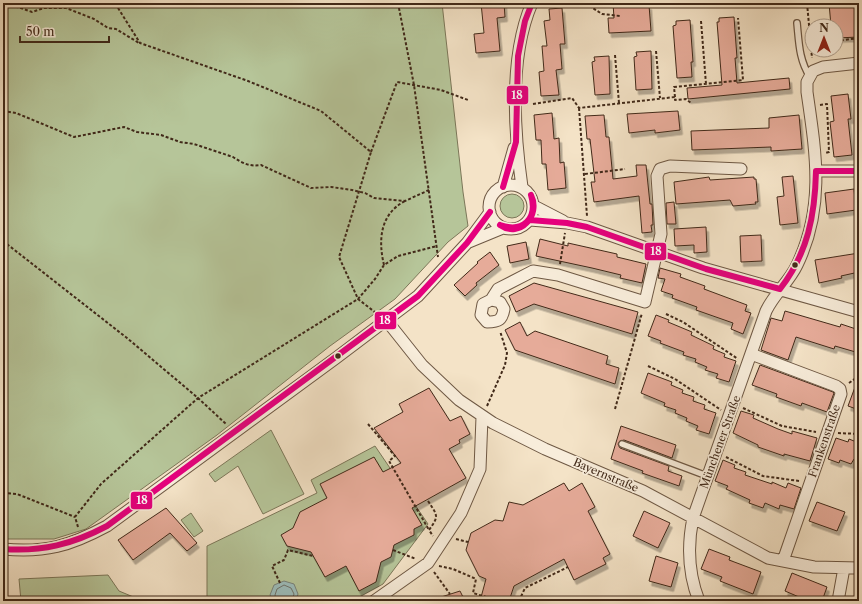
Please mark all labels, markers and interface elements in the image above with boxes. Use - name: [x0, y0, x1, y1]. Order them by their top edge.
- scale bar: [20, 18, 109, 44]
- north arrow: [804, 18, 844, 58]
- text: N: [819, 21, 829, 35]
- text: 50 m: [26, 24, 55, 39]
- line badge: 18: [506, 85, 529, 105]
- text: 18: [511, 88, 523, 102]
- line badge: 18: [644, 242, 667, 261]
- text: 18: [650, 244, 662, 258]
- unlabelled marker: [790, 260, 800, 270]
- line badge: 18: [374, 311, 397, 330]
- text: 18: [379, 313, 391, 327]
- unlabelled marker: [333, 351, 343, 361]
- street label: Münchener Straße: [697, 393, 743, 491]
- street label: Frankenstraße: [805, 403, 843, 479]
- street label: Bayernstraße: [571, 455, 641, 495]
- line badge: 18: [130, 491, 153, 510]
- text: 18: [136, 493, 148, 507]

